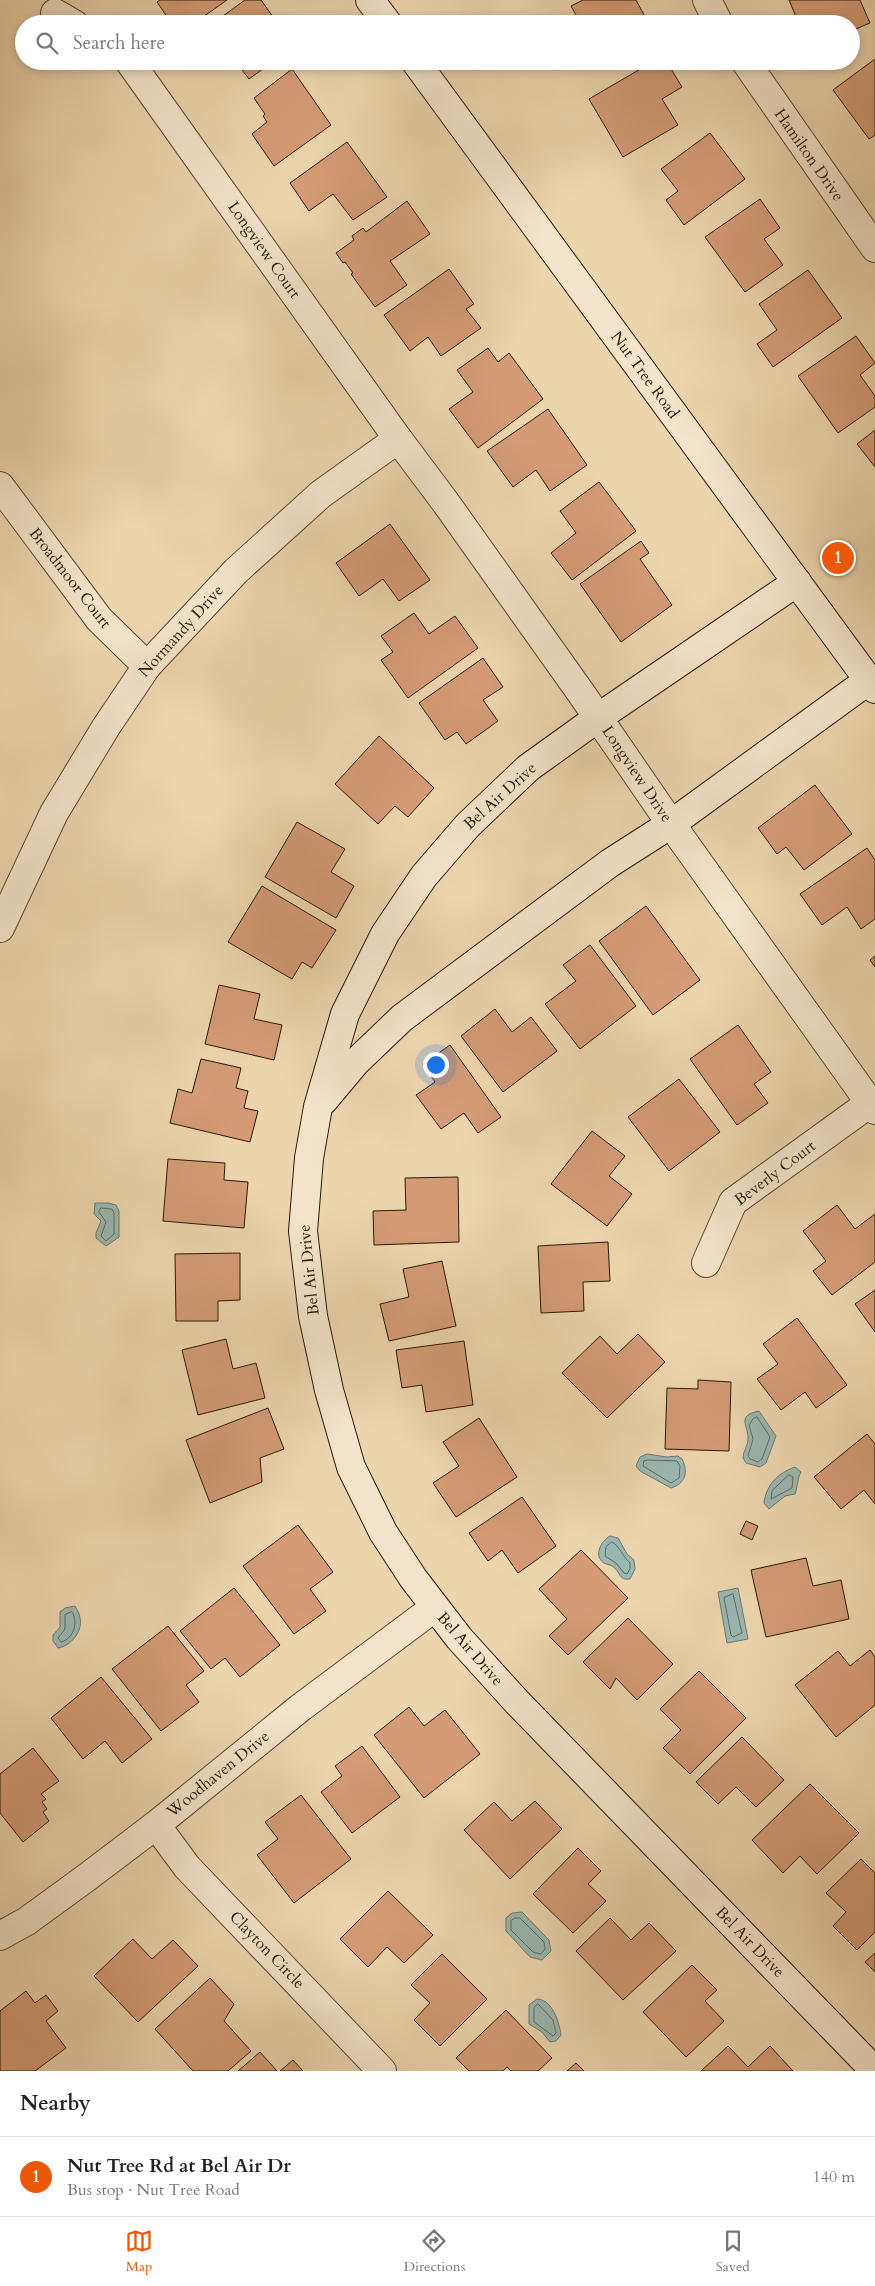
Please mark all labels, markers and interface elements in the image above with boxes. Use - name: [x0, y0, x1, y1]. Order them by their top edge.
- search box: [15, 15, 860, 70]
- icon: search: [33, 29, 61, 57]
- text: Search here: [73, 30, 165, 56]
- street label: Hamilton Drive: [769, 104, 849, 206]
- street label: Longview Court: [222, 197, 306, 303]
- street label: Nut Tree Road: [606, 327, 685, 424]
- street label: Broadmoor Court: [24, 523, 116, 633]
- pin: 1: [822, 539, 854, 577]
- street label: Normandy Drive: [133, 580, 229, 682]
- street label: Longview Drive: [597, 721, 677, 827]
- street label: Bel Air Drive: [459, 757, 541, 835]
- your location: [423, 1052, 449, 1078]
- street label: Beverly Court: [730, 1135, 820, 1211]
- street label: Bel Air Drive: [293, 1223, 325, 1317]
- street label: Bel Air Drive: [432, 1607, 508, 1691]
- street label: Woodhaven Drive: [161, 1726, 274, 1823]
- street label: Bel Air Drive: [710, 1902, 790, 1982]
- street label: Clayton Circle: [224, 1906, 310, 1994]
- text: Nearby: [20, 2089, 91, 2118]
- text: Nut Tree Rd at Bel Air Dr: [67, 2153, 291, 2179]
- text: 1: [32, 2166, 40, 2188]
- text: 140 m: [813, 2166, 855, 2188]
- text: Bus stop · Nut Tree Road: [67, 2179, 240, 2201]
- tab: Map: [125, 2227, 153, 2276]
- tab: Directions: [404, 2227, 465, 2276]
- tab: Saved: [716, 2227, 750, 2276]

